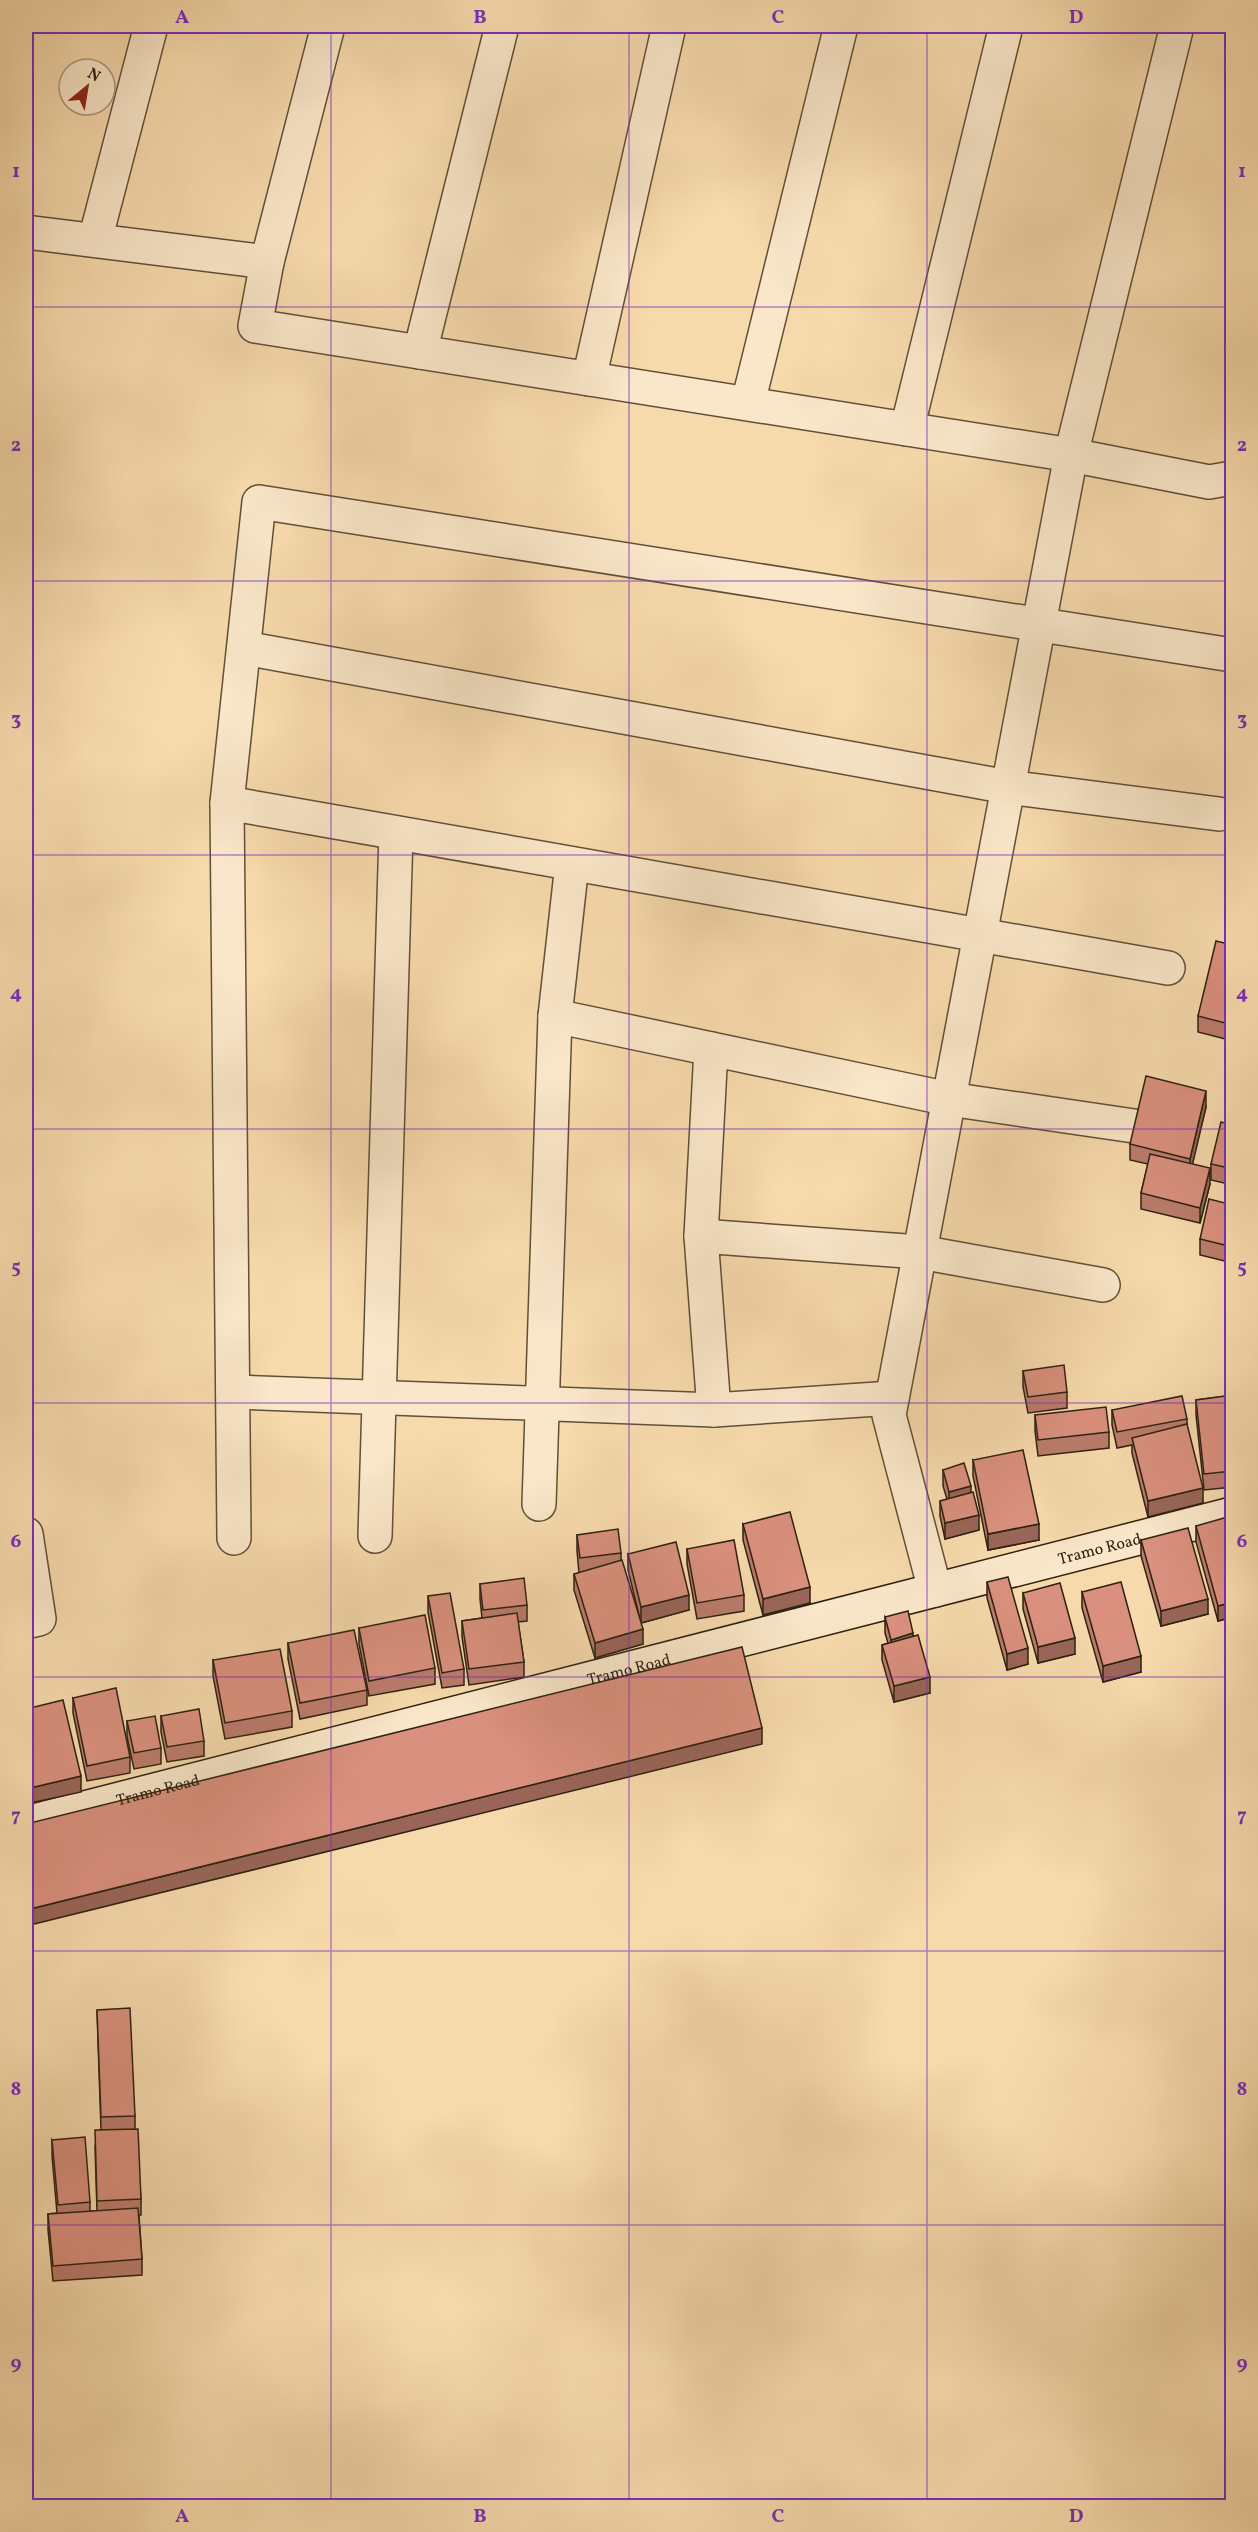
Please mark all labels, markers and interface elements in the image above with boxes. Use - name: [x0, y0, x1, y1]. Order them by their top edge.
- text: A: [175, 4, 189, 32]
- text: B: [473, 4, 487, 32]
- text: C: [772, 4, 785, 32]
- text: D: [1069, 4, 1083, 32]
- north arrow: [57, 57, 117, 117]
- text: N: [83, 63, 104, 88]
- text: 1: [12, 158, 20, 186]
- text: 1: [1238, 158, 1246, 186]
- text: 2: [11, 432, 21, 460]
- text: 2: [1237, 432, 1247, 460]
- text: 3: [11, 706, 21, 734]
- text: 3: [1237, 706, 1247, 734]
- text: 4: [10, 980, 22, 1008]
- text: 4: [1236, 980, 1248, 1008]
- text: 5: [11, 1254, 21, 1282]
- text: 5: [1237, 1254, 1247, 1282]
- text: 6: [11, 1528, 22, 1556]
- text: 6: [1237, 1528, 1248, 1556]
- street label: Tramo Road: [1056, 1529, 1144, 1571]
- street label: Tramo Road: [585, 1649, 673, 1692]
- street label: Tramo Road: [114, 1770, 202, 1812]
- text: 7: [11, 1802, 21, 1830]
- text: 7: [1237, 1802, 1247, 1830]
- text: 8: [11, 2076, 21, 2104]
- text: 8: [1237, 2076, 1247, 2104]
- text: 9: [10, 2350, 22, 2378]
- text: 9: [1236, 2350, 1248, 2378]
- text: A: [175, 2503, 189, 2531]
- text: B: [473, 2503, 487, 2531]
- text: C: [772, 2503, 785, 2531]
- text: D: [1069, 2503, 1083, 2531]

